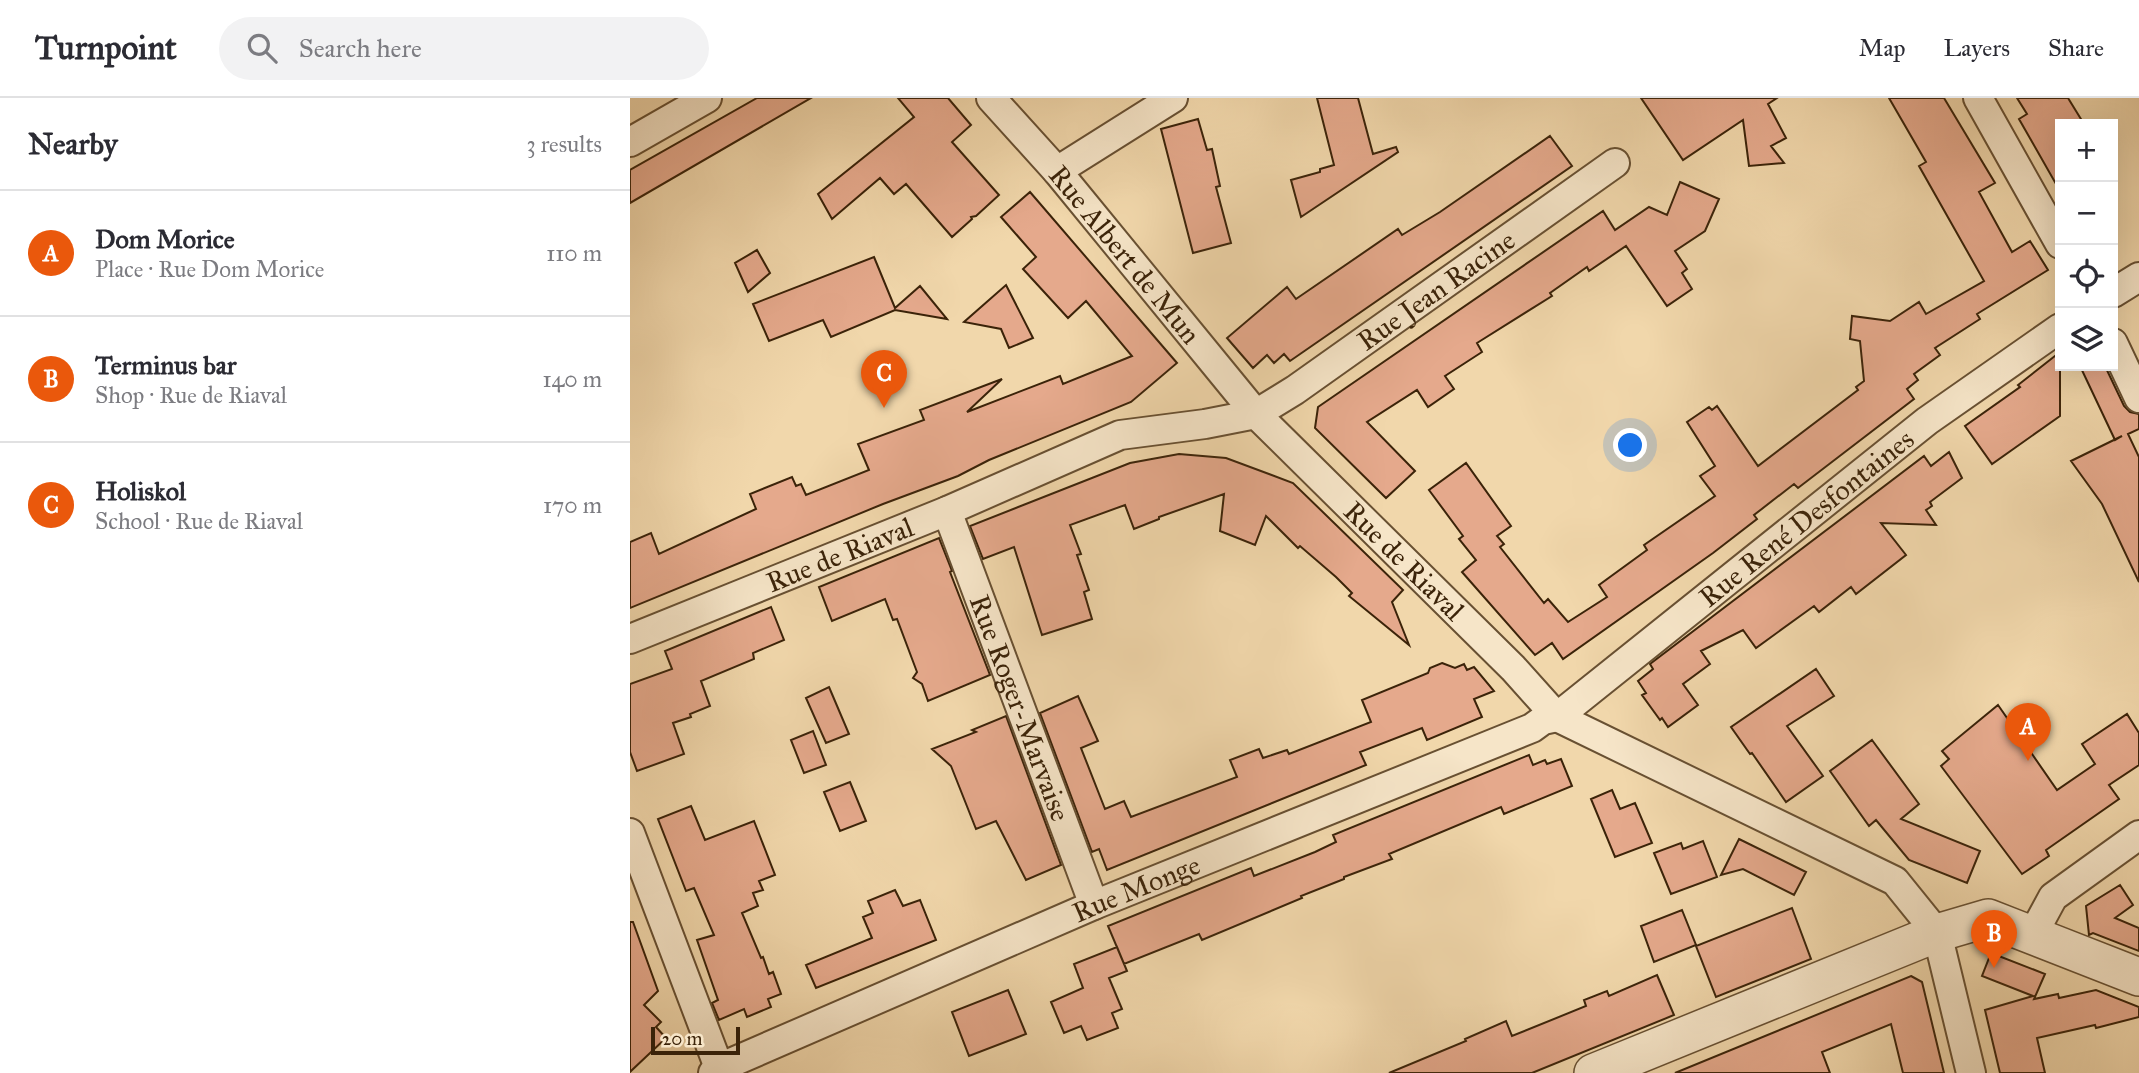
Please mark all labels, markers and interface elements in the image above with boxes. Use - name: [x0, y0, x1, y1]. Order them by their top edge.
- search box: [219, 17, 709, 80]
- text: Turnpoint: [35, 28, 177, 68]
- icon: search: [243, 29, 281, 67]
- text: Search here: [299, 32, 422, 64]
- text: Map: [1859, 33, 1906, 63]
- text: Layers: [1944, 33, 2010, 63]
- text: Share: [2048, 33, 2104, 63]
- map controls: [2055, 119, 2118, 371]
- button: +: [2055, 119, 2118, 182]
- text: Nearby: [28, 126, 118, 162]
- text: 3 results: [526, 130, 602, 158]
- street label: Rue Albert de Mun: [1041, 158, 1208, 351]
- button: −: [2055, 182, 2118, 245]
- text: Dom Morice: [95, 223, 234, 255]
- street label: Rue Jean Racine: [1350, 223, 1522, 358]
- text: A: [43, 239, 59, 267]
- text: 110 m: [546, 239, 602, 267]
- button: locate: [2055, 245, 2118, 308]
- text: Place · Rue Dom Morice: [95, 255, 324, 283]
- button: layers: [2055, 308, 2118, 371]
- text: Terminus bar: [95, 349, 237, 381]
- pin: C: [861, 350, 907, 408]
- text: B: [43, 365, 59, 393]
- text: 140 m: [542, 365, 602, 393]
- text: Shop · Rue de Riaval: [95, 381, 287, 409]
- street label: Rue René Desfontaines: [1692, 422, 1921, 615]
- your location: [1613, 428, 1647, 462]
- text: Holiskol: [95, 475, 186, 507]
- text: C: [43, 491, 59, 519]
- text: 170 m: [543, 491, 602, 519]
- street label: Rue de Riaval: [1336, 494, 1472, 628]
- text: School · Rue de Riaval: [95, 507, 303, 535]
- street label: Rue de Riaval: [761, 509, 919, 600]
- street label: Rue Roger-Marvaise: [962, 590, 1078, 826]
- pin: A: [2005, 703, 2051, 761]
- street label: Rue Monge: [1067, 847, 1205, 930]
- pin: B: [1971, 910, 2017, 968]
- scale bar: [651, 1024, 740, 1056]
- text: 20 m: [662, 1027, 703, 1050]

